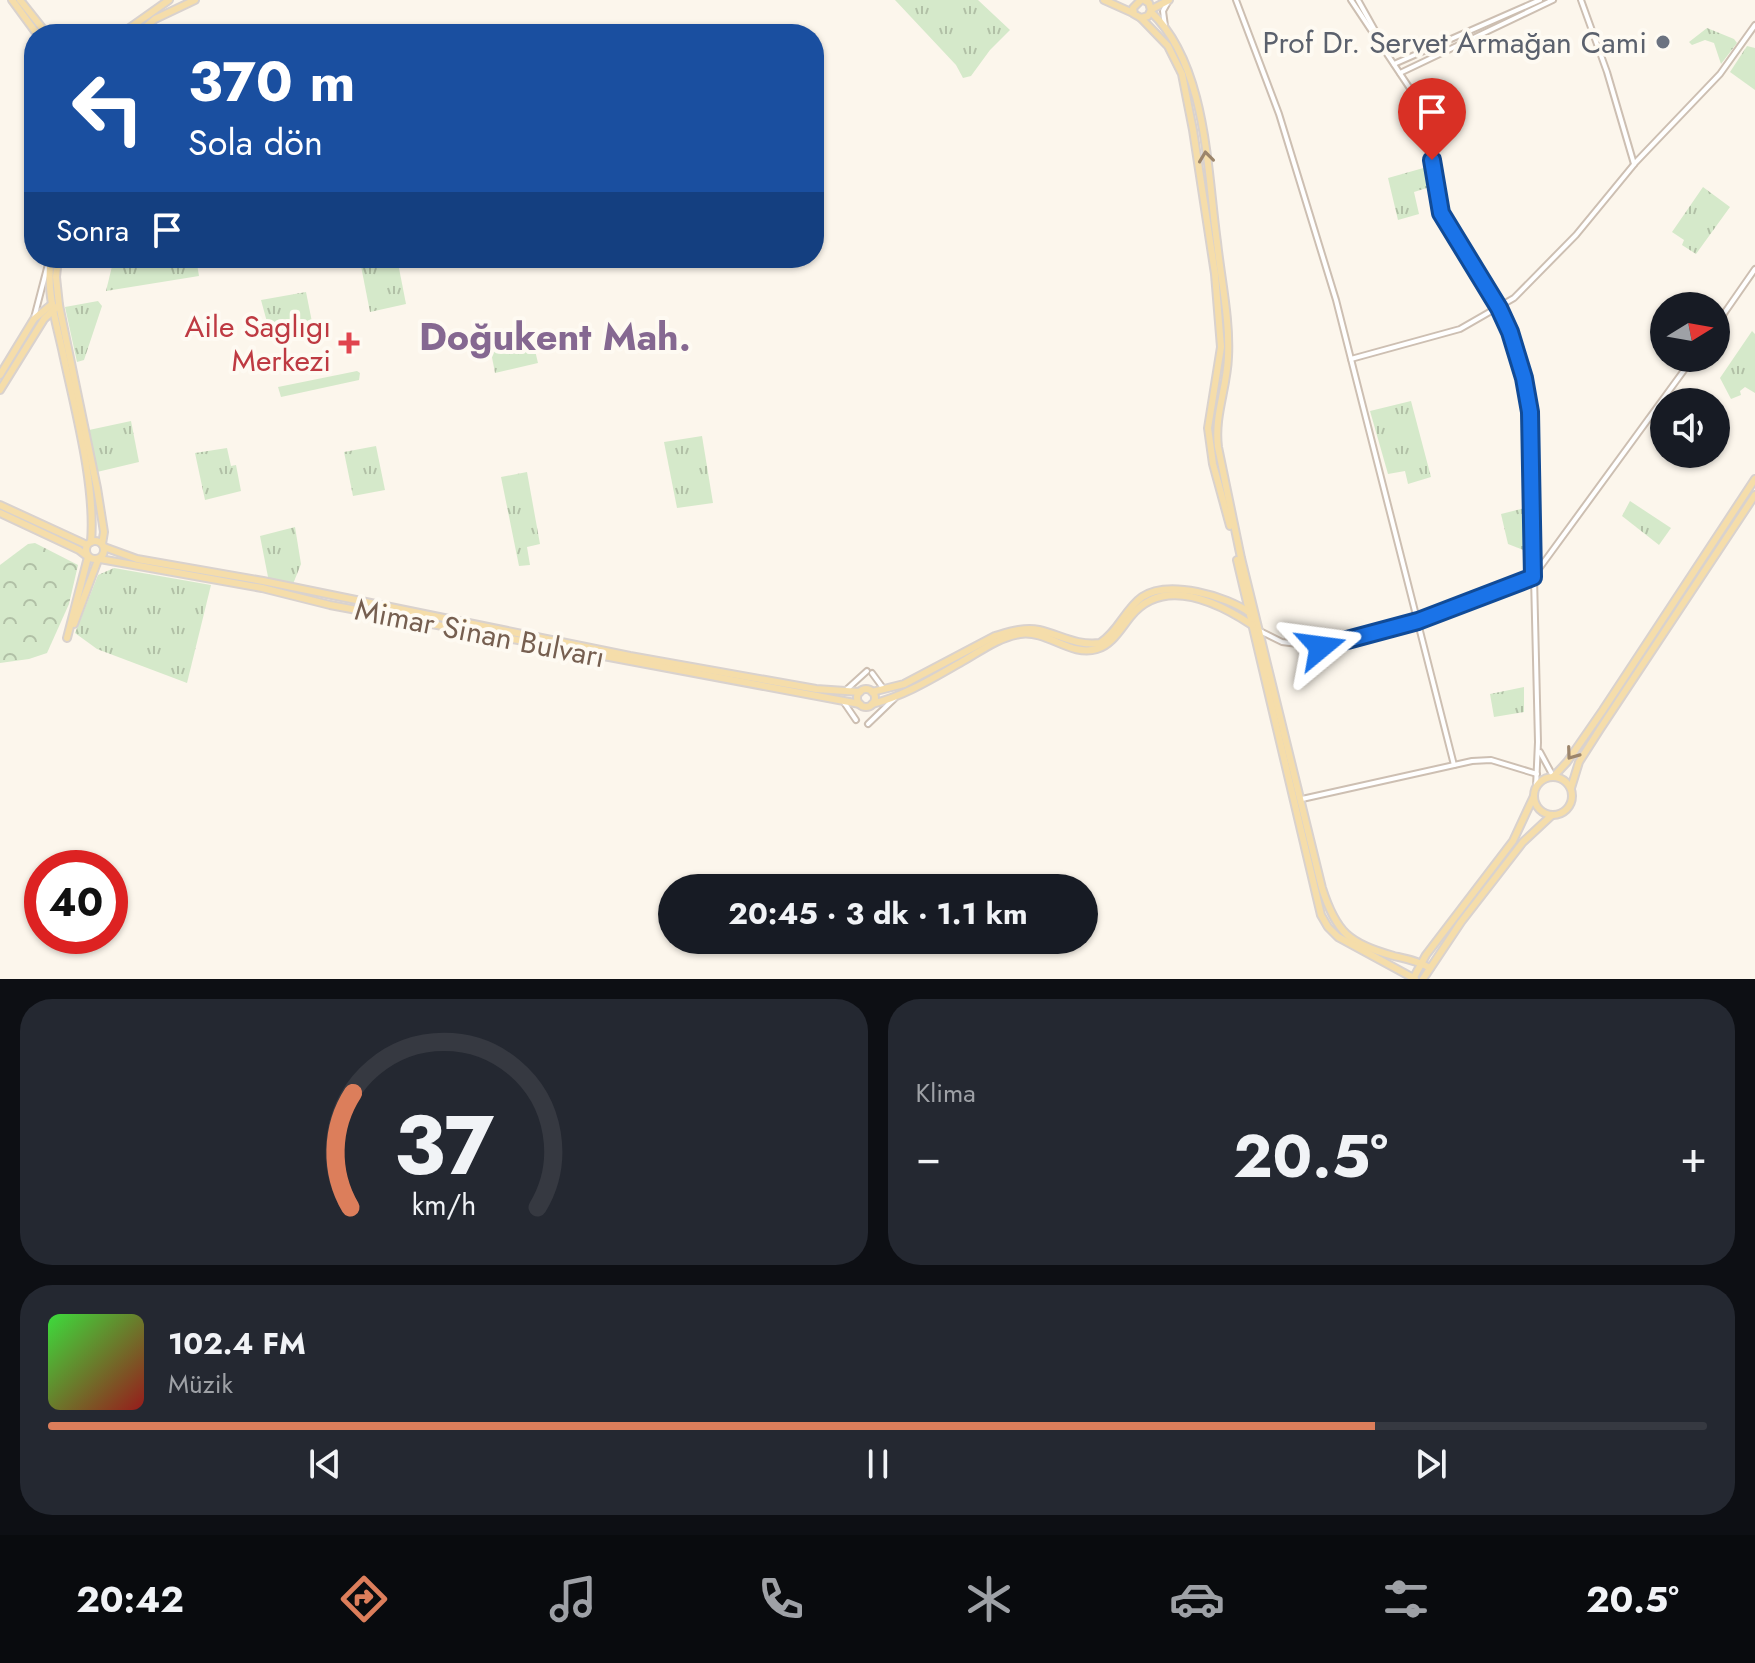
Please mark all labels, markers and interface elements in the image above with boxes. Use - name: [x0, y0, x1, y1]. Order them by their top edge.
- place label: Prof Dr. Servet Armağan Cami: [1263, 21, 1647, 64]
- marker: Prof Dr. Servet Armağan Cami: [1654, 33, 1672, 51]
- text: 370 m: [188, 41, 356, 122]
- icon: left: [56, 56, 160, 160]
- pin: [1398, 78, 1466, 160]
- icon: arrive: [1410, 90, 1454, 134]
- text: Sola dön: [188, 116, 323, 168]
- one-way arrow: [1198, 150, 1215, 164]
- icon: arrive: [145, 208, 189, 252]
- text: Sonra: [56, 209, 129, 252]
- north arrow: [1650, 292, 1730, 372]
- map controls: [1650, 292, 1730, 468]
- place label: Aile Saglıgı Merkezi: [184, 305, 331, 382]
- district label: Doğukent Mah.: [419, 309, 691, 364]
- marker: Aile Saglıgı Merkezi: [338, 332, 360, 354]
- button: sound: [1650, 388, 1730, 468]
- street label: Mimar Sinan Bulvarı: [351, 588, 609, 678]
- position arrow: [1279, 605, 1363, 689]
- one-way arrow: [1567, 745, 1582, 760]
- speed limit sign: 40: [24, 850, 128, 954]
- text: 20:45 · 3 dk · 1.1 km: [728, 892, 1028, 935]
- text: Klima: [916, 1074, 976, 1112]
- text: 37: [393, 1085, 494, 1205]
- text: 20.5°: [1233, 1113, 1388, 1200]
- text: −: [916, 1125, 941, 1189]
- text: +: [1680, 1125, 1707, 1189]
- text: km/h: [411, 1184, 476, 1226]
- text: 102.4 FM: [168, 1322, 306, 1365]
- text: Müzik: [168, 1365, 233, 1403]
- icon: previous: [303, 1442, 347, 1486]
- icon: pause: [856, 1442, 900, 1486]
- icon: next: [1409, 1442, 1453, 1486]
- icon: directions: [336, 1571, 392, 1627]
- icon: music: [545, 1571, 601, 1627]
- icon: phone: [753, 1571, 809, 1627]
- icon: climate: [961, 1571, 1017, 1627]
- icon: car: [1169, 1571, 1225, 1627]
- icon: filters: [1378, 1571, 1434, 1627]
- text: 20:42: [76, 1573, 184, 1625]
- text: 20.5°: [1586, 1573, 1679, 1625]

